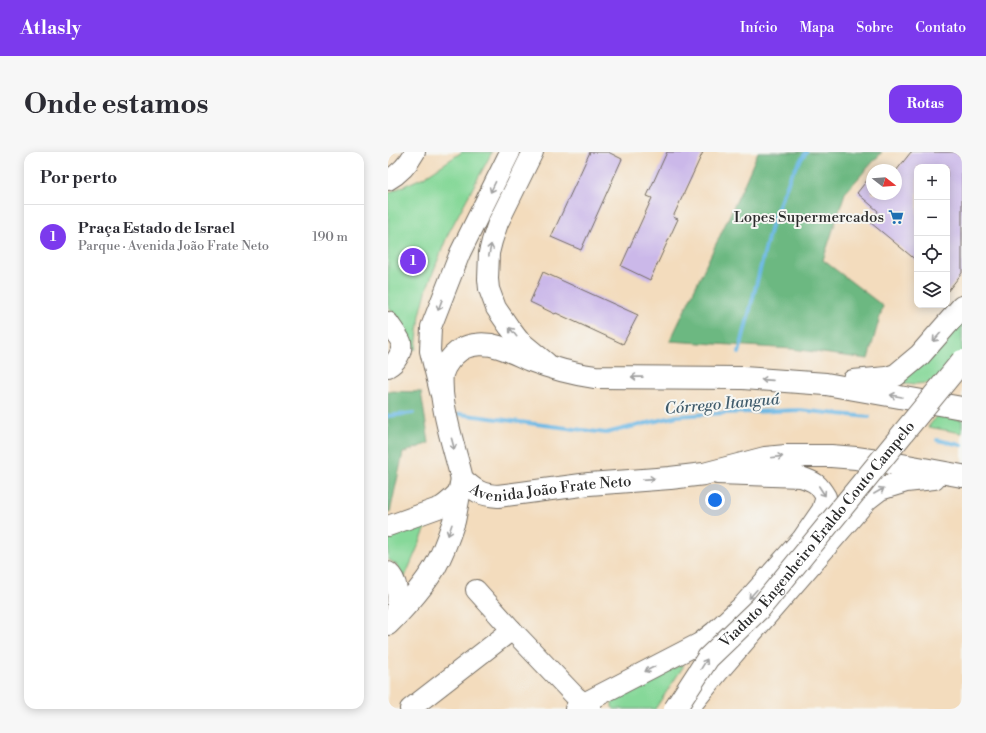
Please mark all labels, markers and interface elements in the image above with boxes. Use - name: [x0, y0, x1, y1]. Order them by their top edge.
- text: Atlasly: [20, 16, 81, 40]
- text: Início: [740, 19, 778, 37]
- text: Mapa: [800, 19, 834, 37]
- text: Sobre: [856, 19, 893, 37]
- text: Contato: [915, 19, 966, 37]
- button: Rotas: [889, 85, 962, 123]
- text: Onde estamos: [24, 87, 209, 122]
- north arrow: [866, 164, 902, 200]
- map controls: [914, 164, 950, 308]
- button: +: [914, 164, 950, 200]
- text: Por perto: [40, 167, 117, 189]
- one-way arrow: [489, 181, 496, 193]
- button: −: [914, 200, 950, 236]
- place label: Lopes Supermercados: [734, 208, 884, 227]
- supermarket icon: Lopes Supermercados: [887, 208, 905, 226]
- text: Praça Estado de Israel: [78, 219, 235, 238]
- text: 1: [50, 229, 56, 245]
- text: 190 m: [312, 229, 348, 245]
- button: locate: [914, 236, 950, 272]
- text: Parque · Avenida João Frate Neto: [78, 238, 269, 254]
- one-way arrow: [486, 244, 494, 257]
- pin: 1: [400, 246, 426, 276]
- button: layers: [914, 272, 950, 308]
- one-way arrow: [435, 299, 443, 311]
- one-way arrow: [508, 327, 517, 338]
- one-way arrow: [932, 331, 941, 342]
- one-way arrow: [631, 373, 644, 381]
- one-way arrow: [761, 376, 774, 383]
- water label: Córrego Itanguá: [664, 389, 781, 419]
- one-way arrow: [890, 392, 903, 400]
- street label: Viaduto Engenheiro Eraldo Couto Campelo: [715, 417, 919, 652]
- one-way arrow: [450, 437, 457, 450]
- one-way arrow: [770, 453, 783, 461]
- street label: Avenida João Frate Neto: [465, 471, 632, 506]
- one-way arrow: [642, 476, 655, 483]
- one-way arrow: [819, 485, 827, 497]
- one-way arrow: [873, 487, 885, 494]
- your location: [705, 490, 725, 510]
- one-way arrow: [446, 524, 454, 536]
- one-way arrow: [748, 589, 758, 599]
- one-way arrow: [700, 658, 708, 670]
- one-way arrow: [644, 666, 656, 673]

